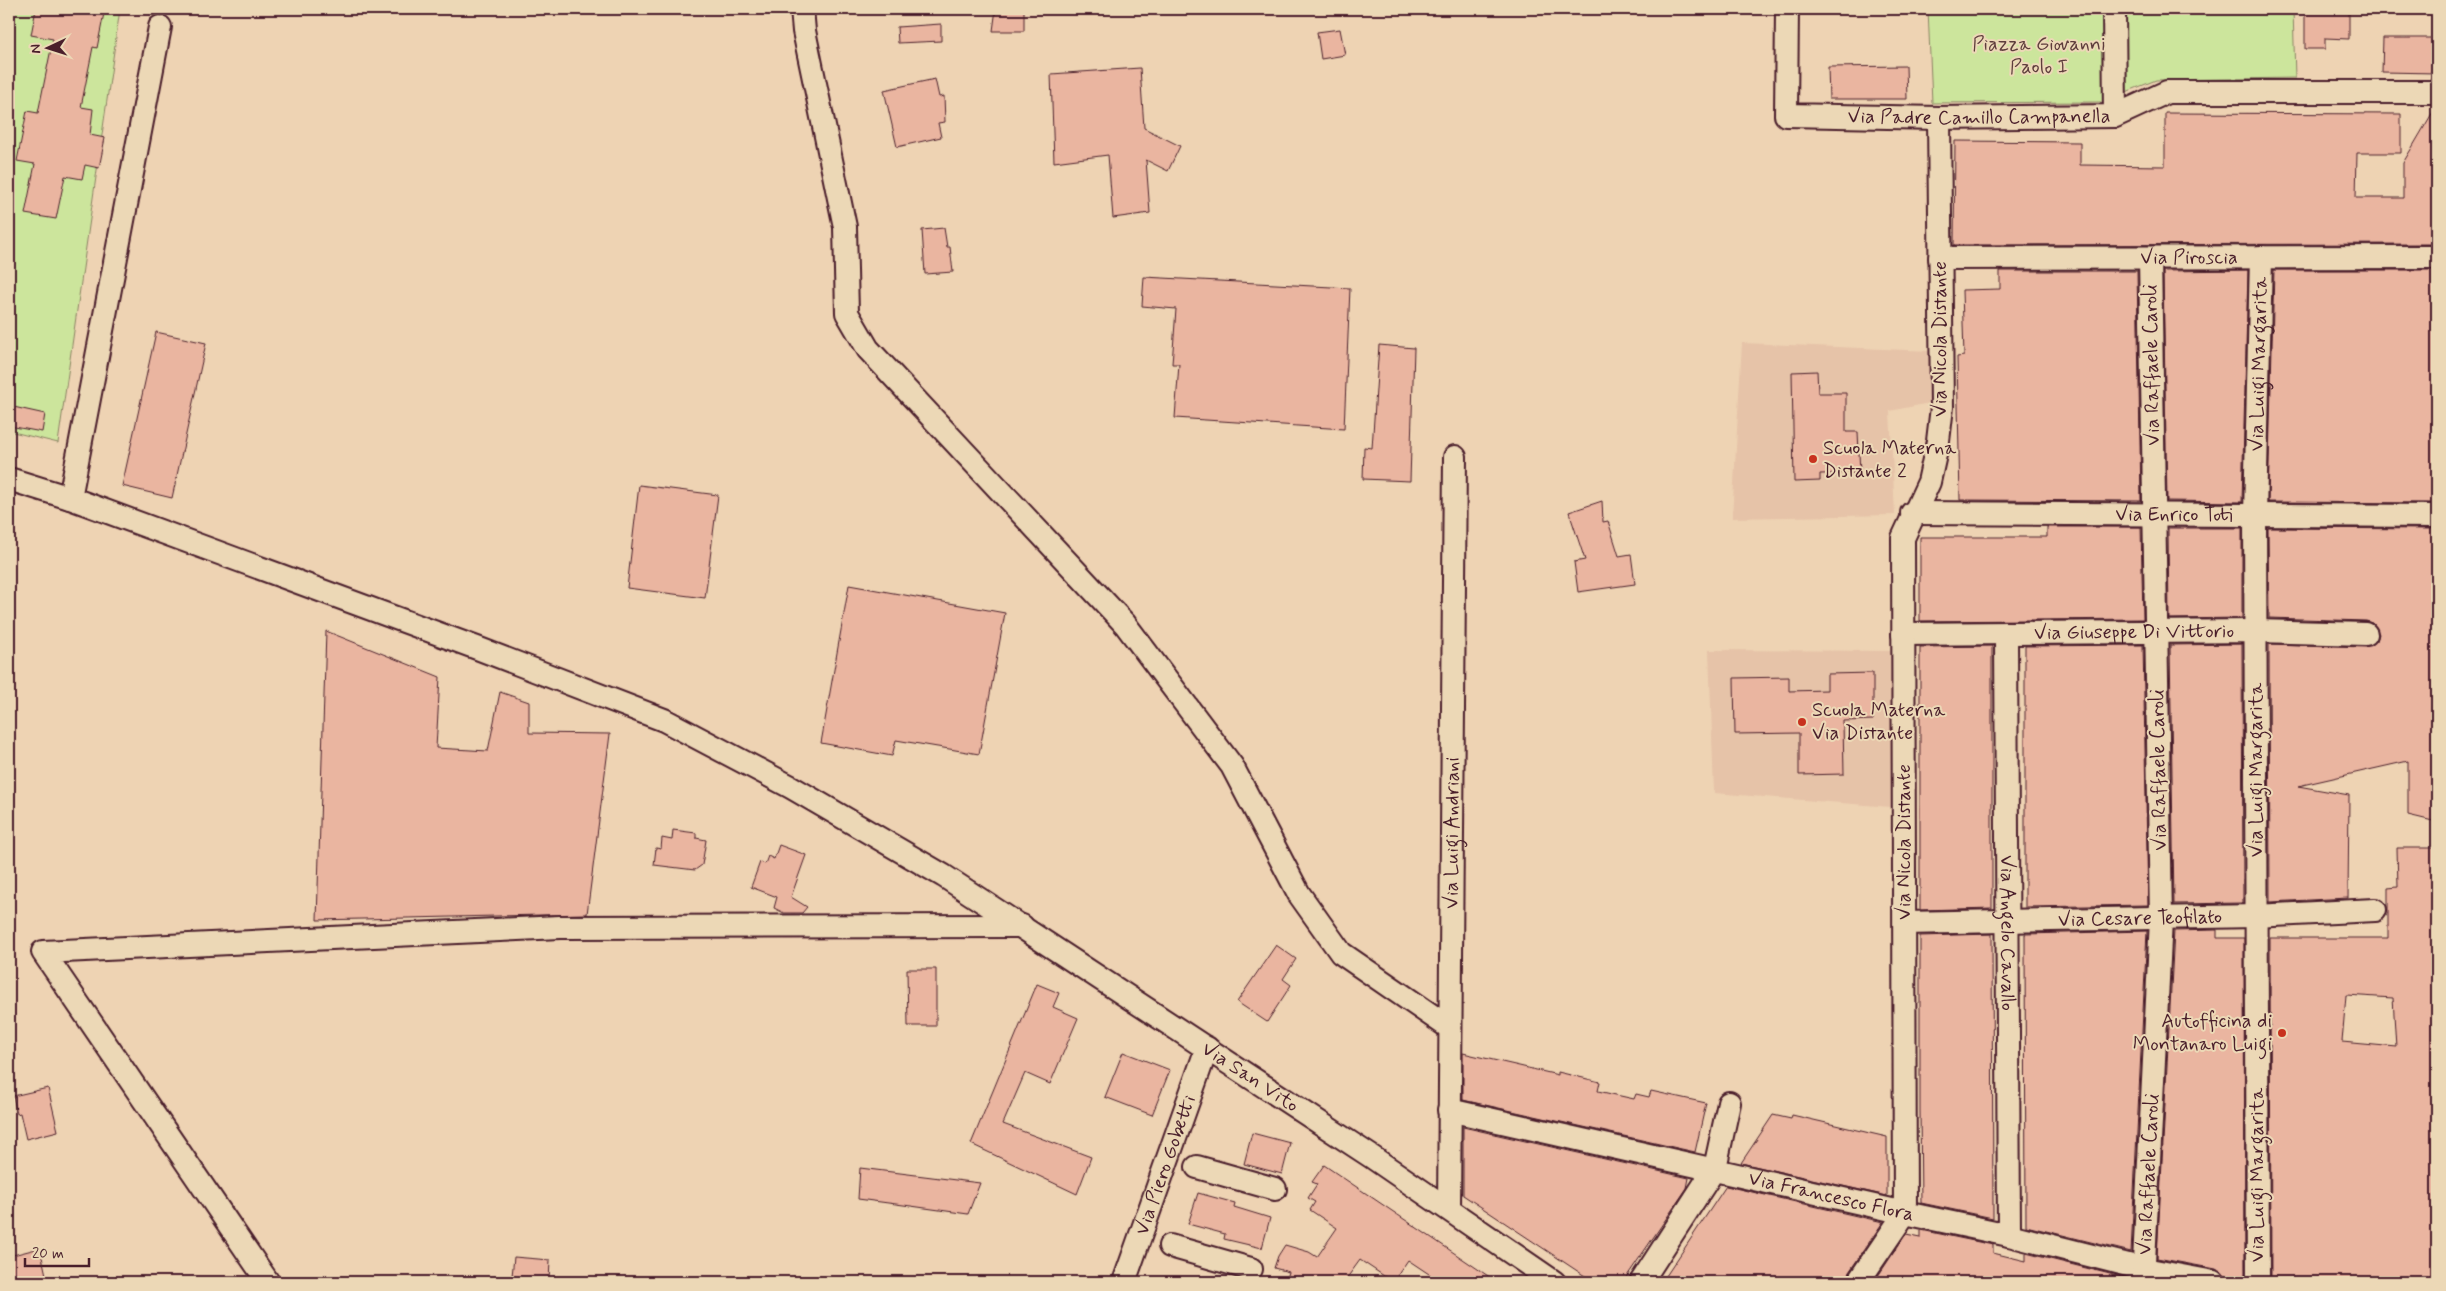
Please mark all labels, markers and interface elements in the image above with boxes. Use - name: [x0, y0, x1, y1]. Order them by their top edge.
- north arrow: [22, 22, 72, 72]
- park label: Piazza Giovanni Paolo I: [1972, 31, 2106, 81]
- text: N: [27, 44, 45, 54]
- street label: Via Padre Camillo Campanella: [1847, 103, 2111, 132]
- street label: Via Piroscia: [2140, 244, 2238, 271]
- street label: Via Nicola Distante: [1927, 261, 1954, 417]
- street label: Via Luigi Margarita: [2243, 276, 2275, 452]
- street label: Via Raffaele Caroli: [2137, 284, 2167, 446]
- place label: Scuola Materna Distante 2: [1823, 435, 1957, 485]
- marker: Scuola Materna Distante 2: [1807, 453, 1819, 465]
- street label: Via Enrico Toti: [2115, 501, 2233, 528]
- street label: Via Giuseppe Di Vittorio: [2034, 618, 2234, 646]
- street label: Via Luigi Margarita: [2243, 682, 2272, 857]
- street label: Via Raffaele Caroli: [2144, 689, 2174, 851]
- place label: Scuola Materna Via Distante: [1812, 697, 1946, 747]
- marker: Scuola Materna Via Distante: [1796, 716, 1808, 728]
- street label: Via Luigi Andriani: [1438, 757, 1467, 909]
- street label: Via Nicola Distante: [1891, 764, 1918, 920]
- street label: Via Angelo Cavallo: [1992, 855, 2021, 1011]
- street label: Via Cesare Teofilato: [2058, 903, 2222, 933]
- place label: Autofficina di Montanaro Luigi: [2133, 1008, 2272, 1060]
- marker: Autofficina di Montanaro Luigi: [2276, 1027, 2288, 1039]
- street label: Via San Vito: [1196, 1035, 1304, 1119]
- street label: Via Luigi Margarita: [2244, 1087, 2273, 1262]
- street label: Via Piero Gobetti: [1128, 1092, 1203, 1239]
- street label: Via Raffaele Caroli: [2131, 1093, 2166, 1256]
- street label: Via Francesco Flora: [1746, 1165, 1917, 1228]
- scale bar: [25, 1236, 89, 1268]
- text: 20 m: [32, 1244, 64, 1264]

